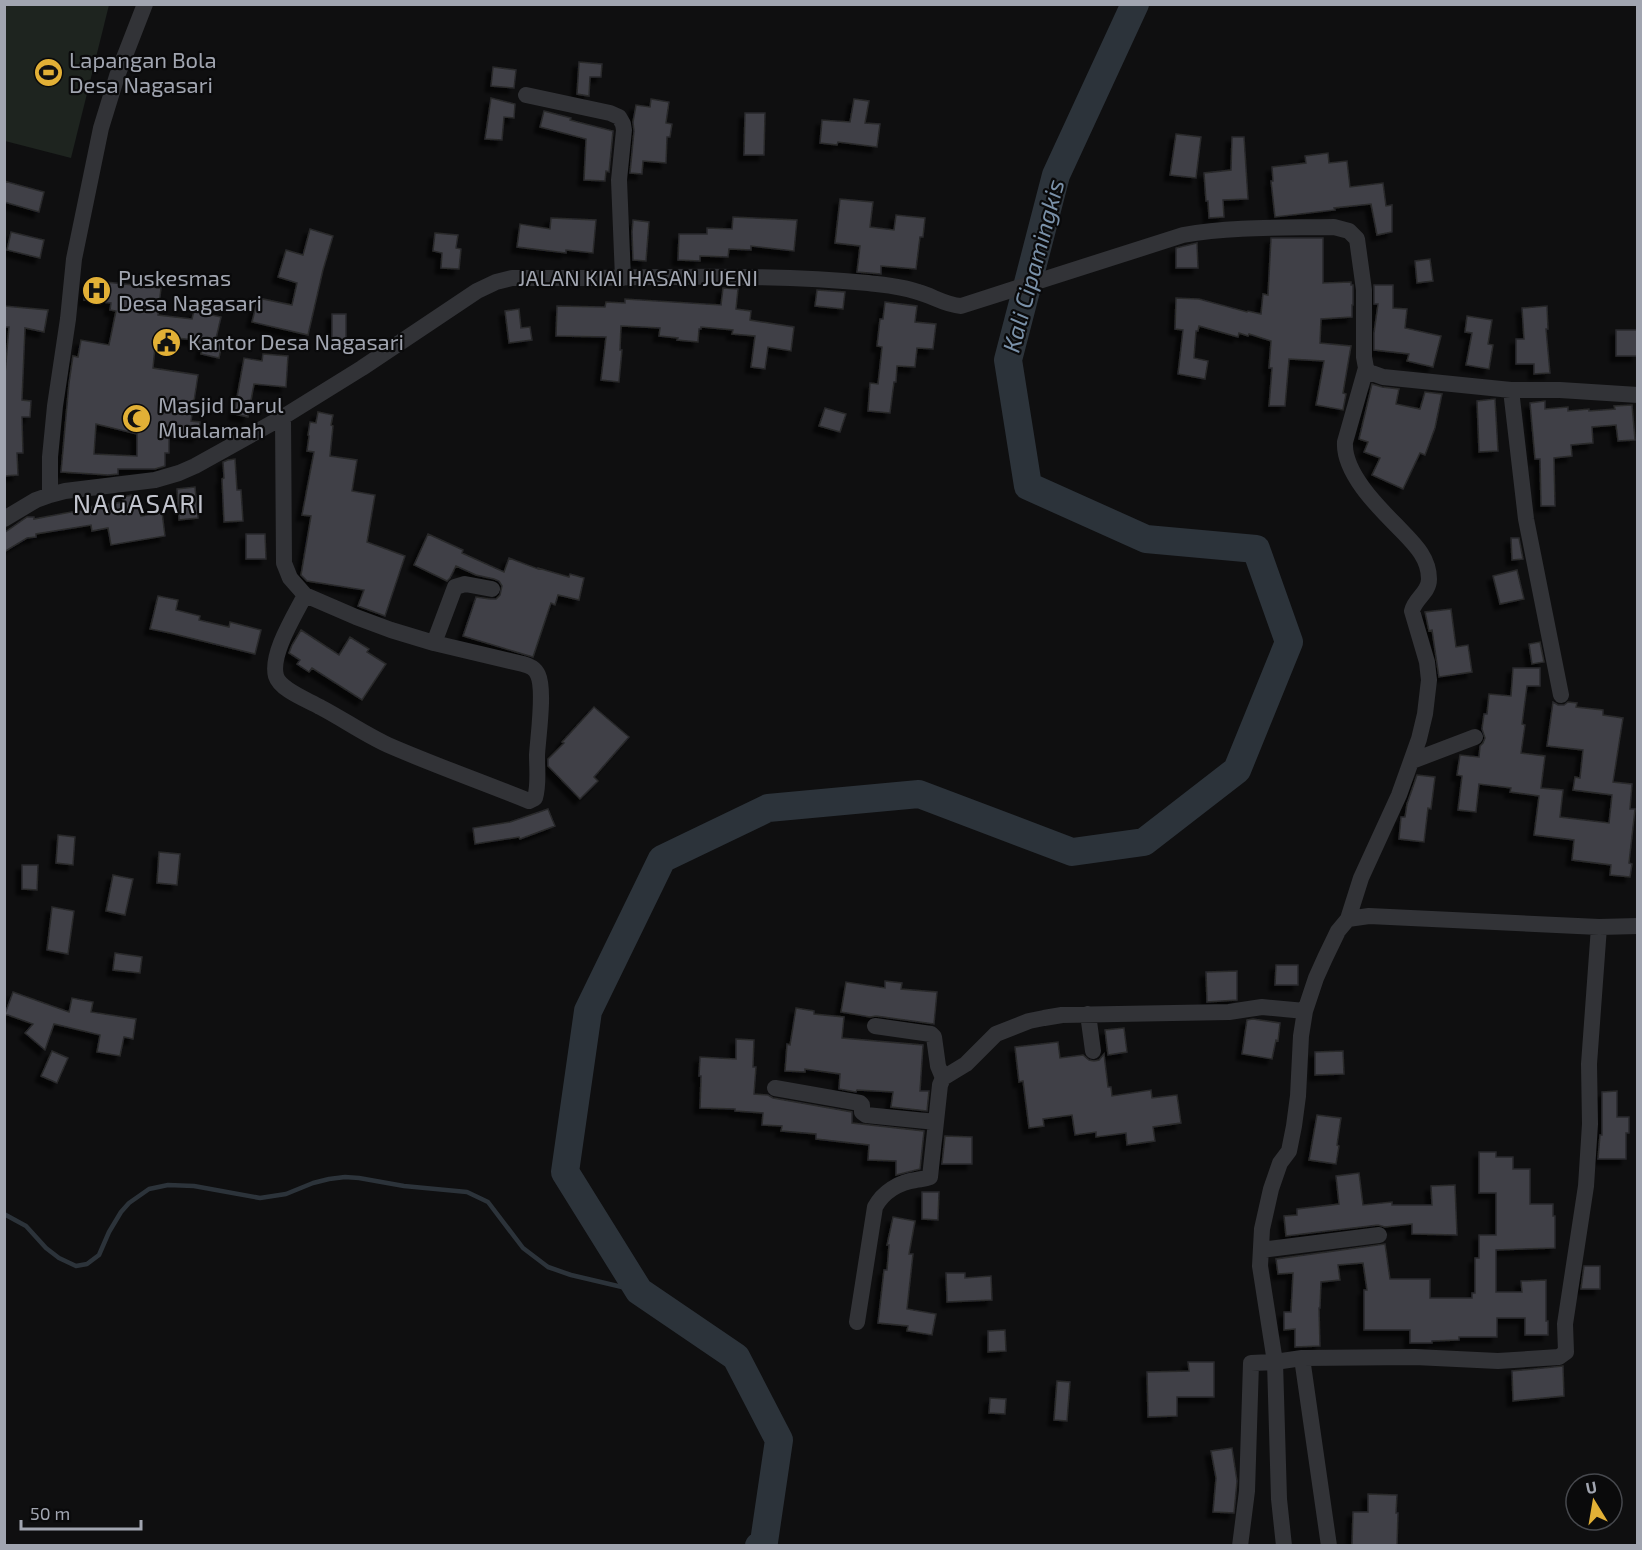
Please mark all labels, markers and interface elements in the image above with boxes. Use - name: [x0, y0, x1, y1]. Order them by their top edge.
- place label: Lapangan Bola Desa Nagasari: [69, 46, 217, 97]
- sports icon: Lapangan Bola Desa Nagasari: [32, 57, 64, 89]
- water label: Kali Cipamingkis: [996, 176, 1070, 355]
- place label: Puskesmas Desa Nagasari: [118, 264, 262, 315]
- street label: JALAN KIAI HASAN JUENI: [518, 264, 758, 290]
- hospital icon: Puskesmas Desa Nagasari: [81, 275, 113, 307]
- public building icon: Kantor Desa Nagasari: [151, 326, 183, 358]
- place label: Kantor Desa Nagasari: [188, 328, 404, 354]
- place label: Masjid Darul Mualamah: [158, 391, 284, 442]
- mosque icon: Masjid Darul Mualamah: [121, 402, 153, 434]
- district label: NAGASARI: [73, 487, 205, 518]
- north arrow: [1564, 1472, 1624, 1532]
- text: U: [1584, 1476, 1598, 1497]
- scale bar: [21, 1493, 141, 1531]
- text: 50 m: [30, 1502, 70, 1524]

